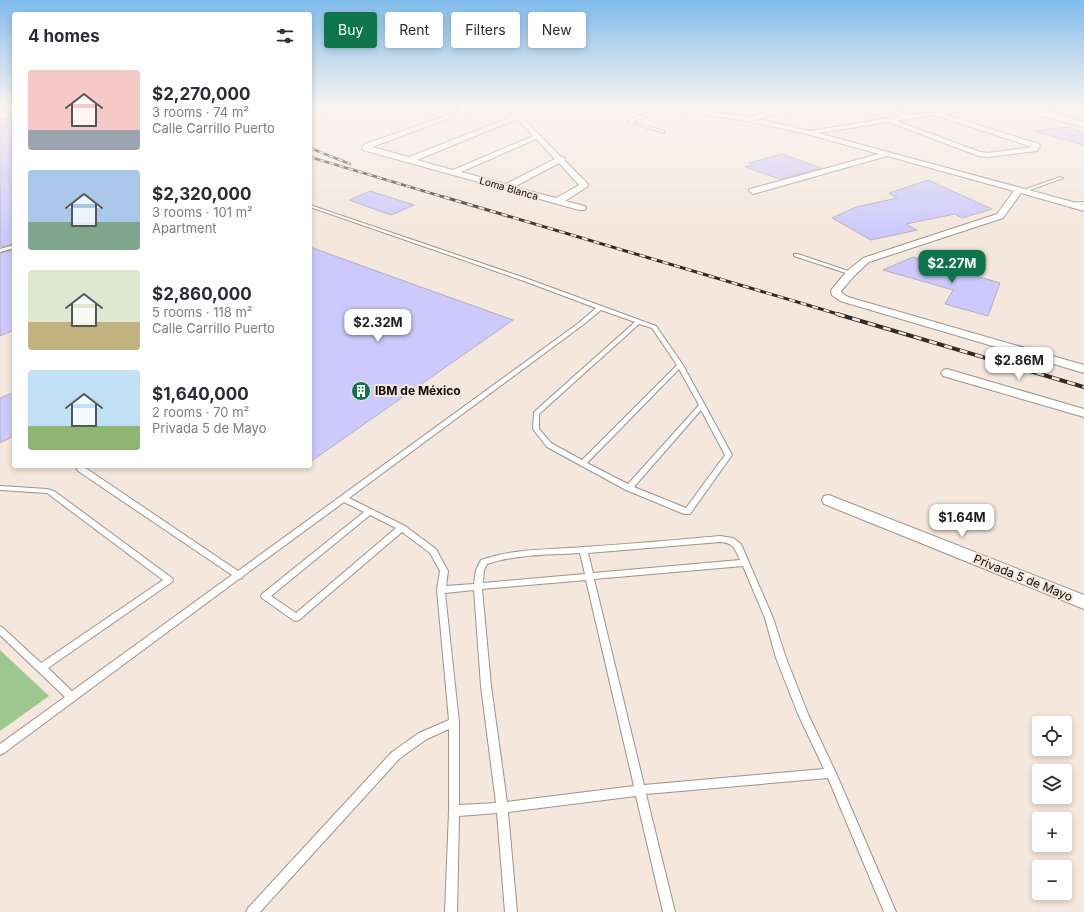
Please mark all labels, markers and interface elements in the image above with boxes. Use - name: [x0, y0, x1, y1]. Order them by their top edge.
- chip: Buy: [324, 12, 377, 48]
- chip: Rent: [385, 12, 443, 48]
- chip: Filters: [451, 12, 520, 48]
- chip: New: [528, 12, 586, 48]
- icon: filters: [274, 25, 296, 47]
- text: 4 homes: [28, 26, 100, 46]
- text: $2,270,000: [152, 84, 250, 104]
- icon: home: [60, 86, 108, 134]
- text: 3 rooms · 74 m²: [152, 104, 249, 120]
- text: Calle Carrillo Puerto: [152, 120, 275, 136]
- street label: Loma Blanca: [478, 174, 540, 202]
- text: $2,320,000: [152, 184, 251, 204]
- icon: home: [60, 186, 108, 234]
- text: 3 rooms · 101 m²: [152, 204, 253, 220]
- text: Apartment: [152, 220, 217, 236]
- pin: $2.27M: [919, 250, 985, 284]
- text: $2.27M: [928, 255, 976, 271]
- text: $2,860,000: [152, 284, 252, 304]
- icon: home: [60, 286, 108, 334]
- text: 5 rooms · 118 m²: [152, 304, 253, 320]
- pin: $2.32M: [345, 309, 411, 343]
- text: $2.32M: [353, 314, 403, 330]
- text: Calle Carrillo Puerto: [152, 320, 275, 336]
- pin: $2.86M: [986, 347, 1052, 381]
- text: $2.86M: [994, 352, 1044, 368]
- building icon: IBM de México: [350, 380, 372, 402]
- place label: IBM de México: [375, 383, 461, 398]
- text: $1,640,000: [152, 384, 249, 404]
- icon: home: [60, 386, 108, 434]
- text: 2 rooms · 70 m²: [152, 404, 249, 420]
- text: Privada 5 de Mayo: [152, 420, 266, 436]
- pin: $1.64M: [929, 504, 995, 538]
- text: $1.64M: [938, 509, 986, 525]
- street label: Privada 5 de Mayo: [971, 551, 1075, 604]
- map controls: [1032, 716, 1072, 900]
- button: locate: [1032, 716, 1072, 756]
- button: layers: [1032, 764, 1072, 804]
- button: +: [1032, 812, 1072, 852]
- button: −: [1032, 860, 1072, 900]

